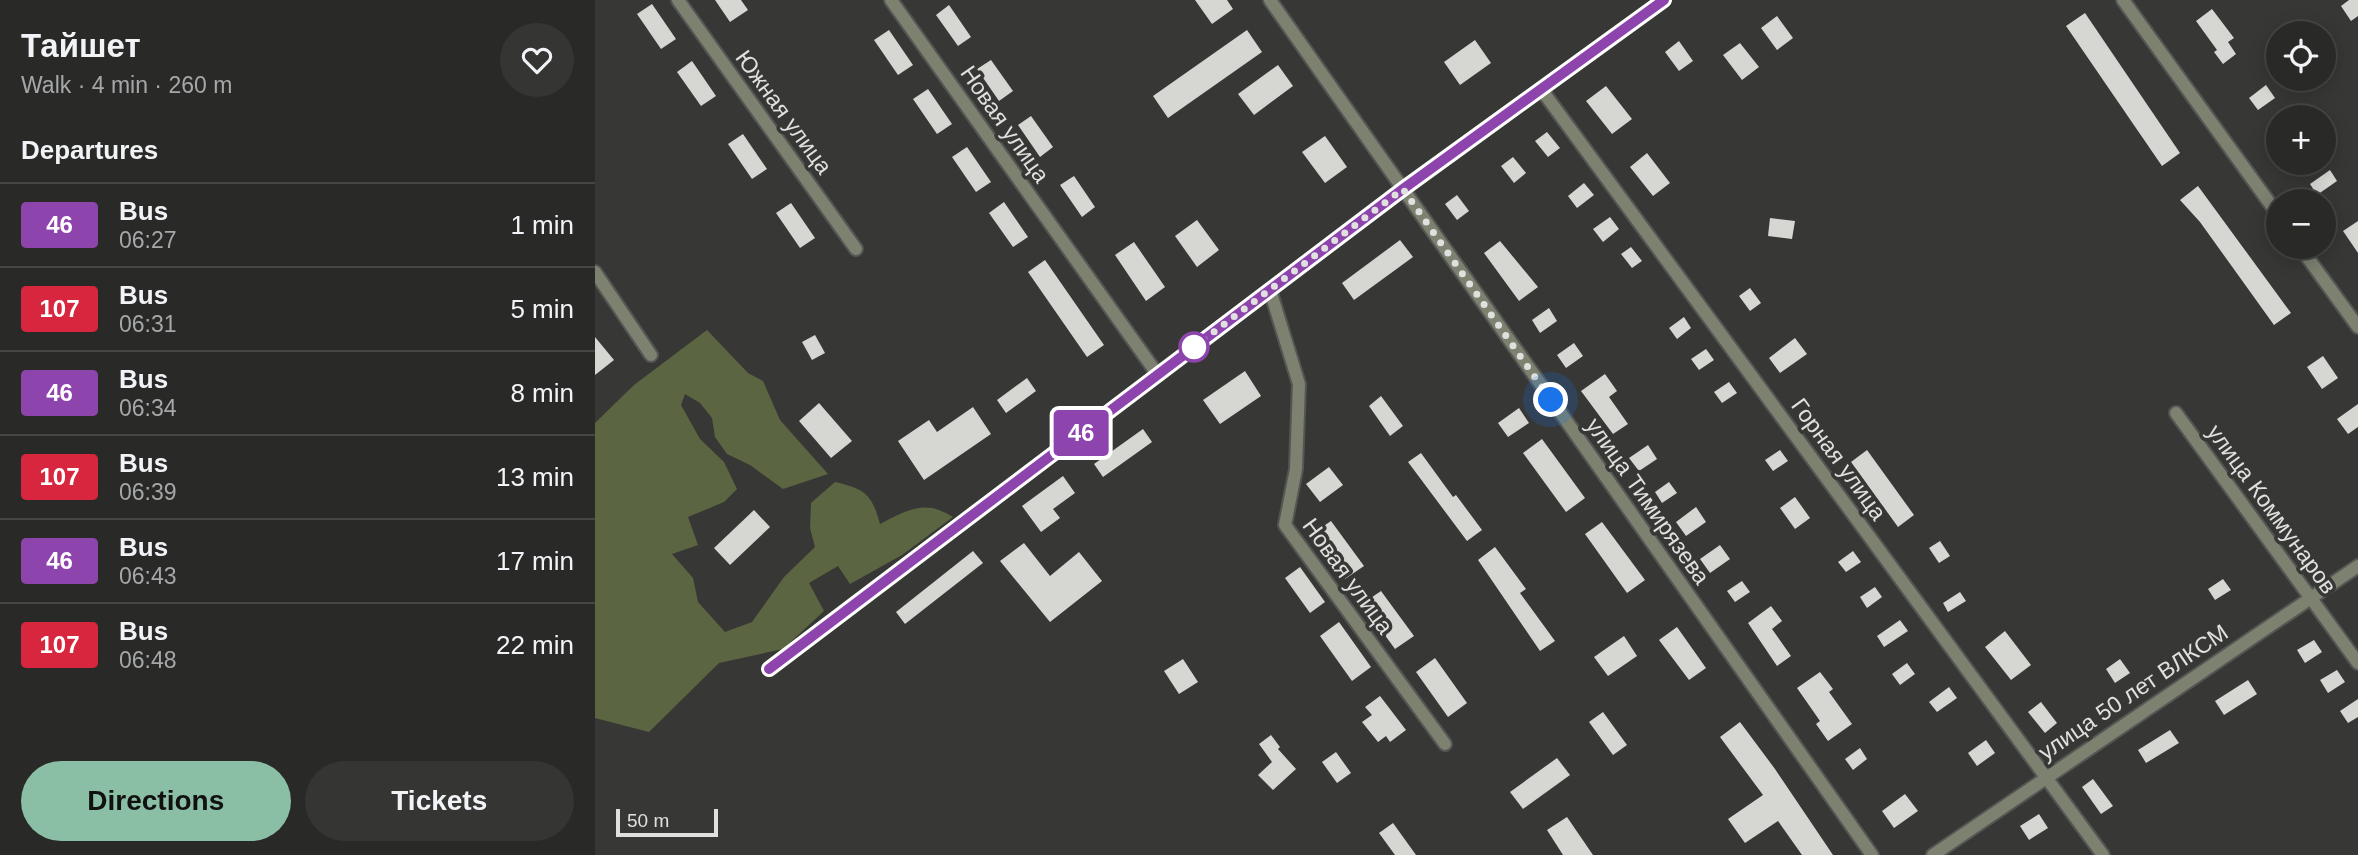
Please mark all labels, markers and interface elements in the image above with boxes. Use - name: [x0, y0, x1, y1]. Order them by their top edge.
- map controls: [2266, 21, 2336, 259]
- button: locate: [2266, 21, 2336, 91]
- button: heart: [500, 23, 574, 97]
- text: Тайшет: [21, 27, 141, 64]
- street label: Южная улица: [731, 45, 838, 179]
- street label: Новая улица: [955, 61, 1055, 187]
- text: Walk · 4 min · 260 m: [21, 72, 232, 98]
- button: +: [2266, 105, 2336, 175]
- text: Departures: [21, 135, 158, 165]
- button: −: [2266, 189, 2336, 259]
- text: Bus: [119, 196, 168, 226]
- text: 1 min: [510, 210, 574, 240]
- text: 46: [46, 211, 73, 238]
- text: 06:27: [119, 227, 177, 253]
- text: Bus: [119, 280, 168, 310]
- text: 5 min: [510, 294, 574, 324]
- text: 107: [39, 295, 80, 322]
- text: 06:31: [119, 311, 177, 337]
- unlabelled marker: [1179, 332, 1209, 362]
- text: Bus: [119, 364, 168, 394]
- text: 8 min: [510, 378, 574, 408]
- text: 46: [46, 379, 73, 406]
- your location: [1533, 382, 1568, 417]
- street label: Горная улица: [1786, 393, 1892, 525]
- text: 06:34: [119, 395, 177, 421]
- line badge: 46: [1049, 410, 1113, 456]
- street label: улица Тимирязева: [1581, 413, 1715, 589]
- text: 46: [1068, 419, 1094, 446]
- street label: улица Коммунаров: [2202, 419, 2342, 599]
- text: Bus: [119, 448, 168, 478]
- text: 13 min: [496, 462, 574, 492]
- text: 107: [39, 463, 80, 490]
- text: 06:39: [119, 479, 177, 505]
- street label: Новая улица: [1297, 513, 1399, 639]
- text: Bus: [119, 532, 168, 562]
- text: 17 min: [496, 546, 574, 576]
- text: 46: [46, 547, 73, 574]
- text: 06:43: [119, 563, 177, 589]
- text: Bus: [119, 616, 168, 646]
- street label: улица 50 лет ВЛКСМ: [2033, 619, 2233, 765]
- text: 22 min: [496, 630, 574, 660]
- text: 107: [39, 631, 80, 658]
- text: 06:48: [119, 647, 177, 673]
- button: Directions: [21, 761, 291, 841]
- button: Tickets: [305, 761, 574, 841]
- scale bar: [616, 806, 717, 838]
- text: 50 m: [627, 810, 669, 831]

